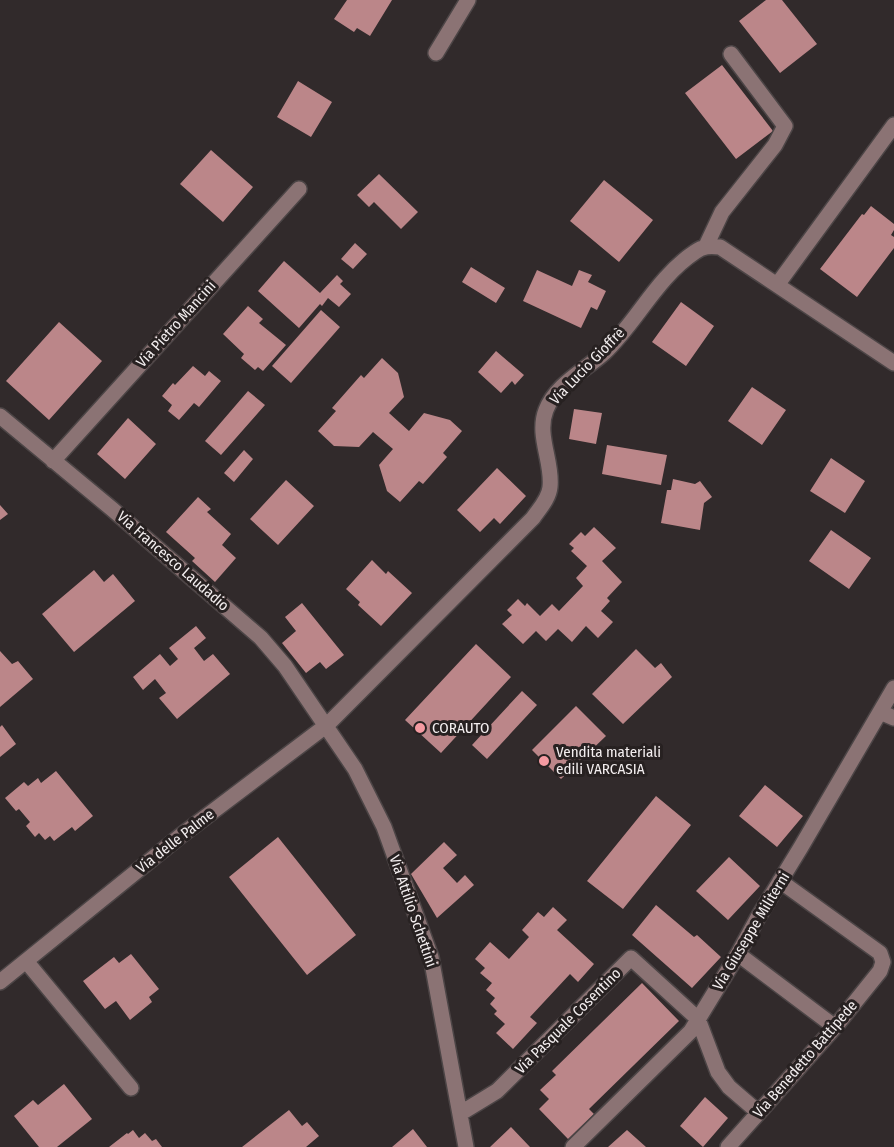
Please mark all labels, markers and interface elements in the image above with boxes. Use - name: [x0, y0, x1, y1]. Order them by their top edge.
- street label: Via Pietro Mancini: [132, 277, 220, 371]
- street label: Via Lucio Gioffrè: [546, 324, 628, 408]
- street label: Via Francesco Laudadio: [113, 507, 233, 615]
- place label: CORAUTO: [432, 719, 489, 737]
- marker: CORAUTO: [413, 721, 427, 735]
- place label: Vendita materiali edili VARCASIA: [556, 743, 661, 778]
- marker: Vendita materiali edili VARCASIA: [537, 754, 551, 768]
- street label: Via delle Palme: [133, 805, 217, 877]
- street label: Via Attilio Schettini: [385, 853, 441, 969]
- street label: Via Giuseppe Militerni: [709, 869, 793, 993]
- street label: Via Pasquale Cosentino: [511, 964, 625, 1078]
- street label: Via Benedetto Battipede: [749, 997, 861, 1121]

